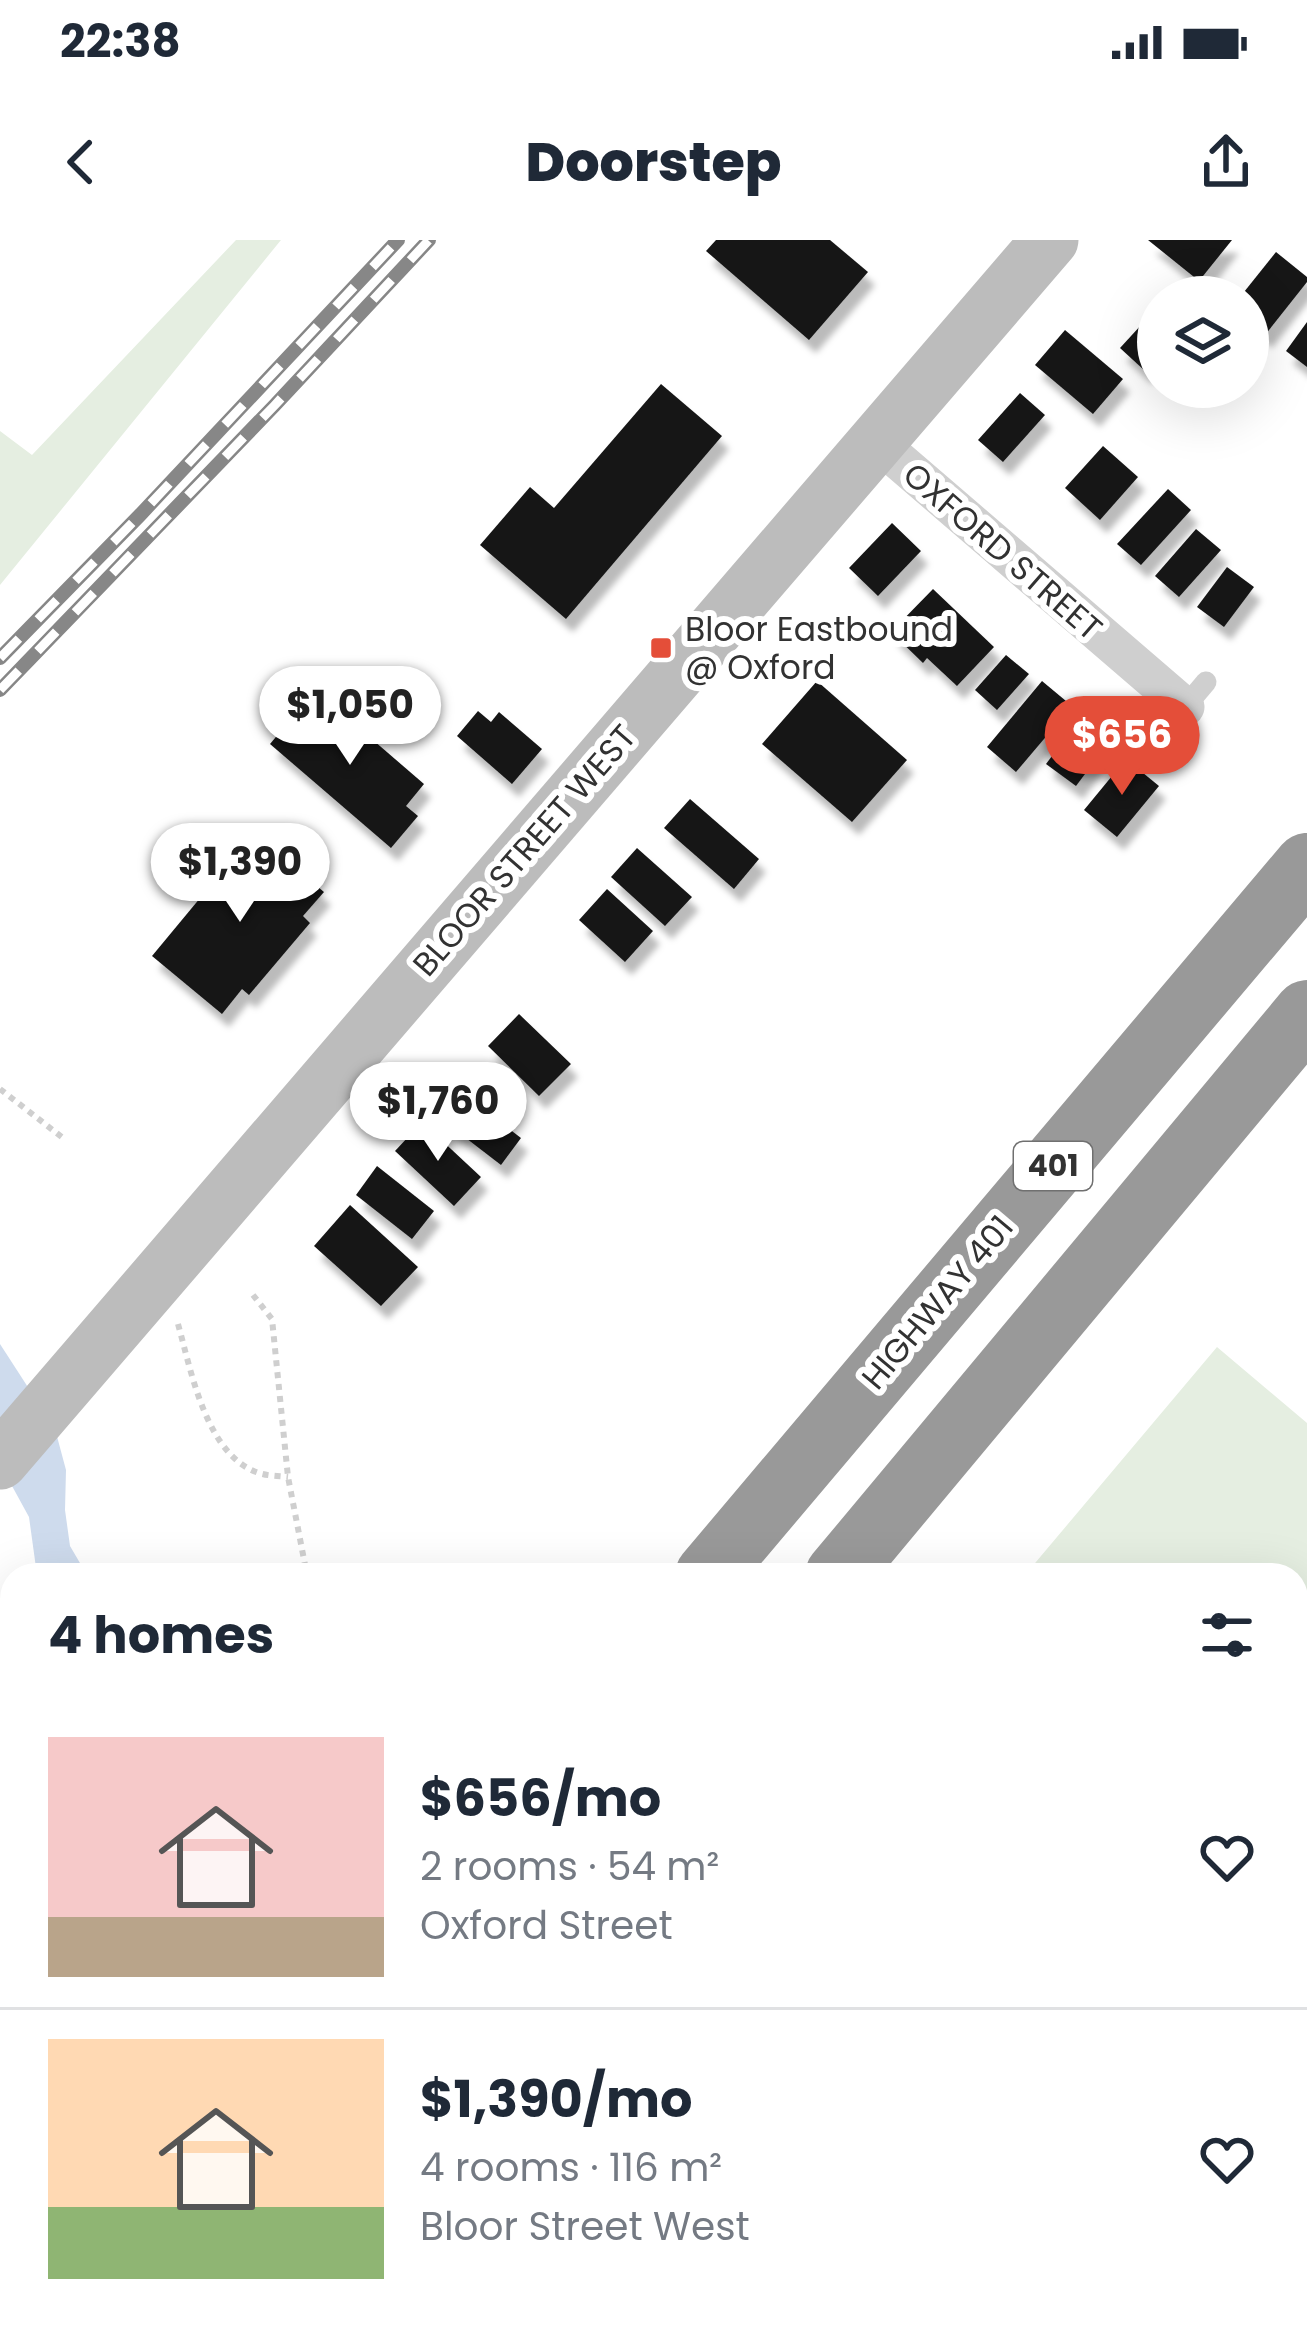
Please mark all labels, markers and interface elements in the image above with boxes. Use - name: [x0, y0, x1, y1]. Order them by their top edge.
- text: 22:38: [60, 10, 181, 73]
- text: Doorstep: [526, 124, 781, 200]
- icon: back: [48, 129, 114, 195]
- icon: share: [1193, 129, 1259, 195]
- map controls: [1137, 276, 1269, 408]
- button: layers: [1137, 276, 1269, 408]
- street label: OXFORD STREET: [893, 452, 1113, 651]
- place label: Bloor Eastbound @ Oxford: [685, 606, 953, 691]
- marker: Bloor Eastbound @ Oxford: [648, 635, 674, 661]
- pin: $1,050: [252, 666, 448, 768]
- text: $1,050: [286, 677, 414, 732]
- pin: $656: [1051, 696, 1193, 798]
- text: $656: [1072, 707, 1172, 762]
- street label: BLOOR STREET WEST: [402, 714, 647, 986]
- pin: $1,390: [142, 823, 338, 925]
- text: $1,390: [178, 834, 302, 889]
- pin: $1,760: [340, 1062, 536, 1164]
- text: $1,760: [377, 1073, 499, 1128]
- road number: 401: [1014, 1142, 1092, 1190]
- street label: HIGHWAY 401: [851, 1205, 1024, 1399]
- text: 4 homes: [48, 1599, 274, 1671]
- icon: filters: [1194, 1602, 1260, 1668]
- text: $656/mo: [420, 1762, 661, 1834]
- icon: home: [144, 1785, 288, 1929]
- icon: heart: [1194, 1824, 1260, 1890]
- text: 2 rooms · 54 m²: [420, 1839, 719, 1894]
- text: Oxford Street: [420, 1898, 673, 1953]
- text: $1,390/mo: [420, 2063, 692, 2135]
- icon: home: [144, 2087, 288, 2231]
- icon: heart: [1194, 2126, 1260, 2192]
- text: 4 rooms · 116 m²: [420, 2140, 722, 2195]
- text: Bloor Street West: [420, 2199, 750, 2254]

